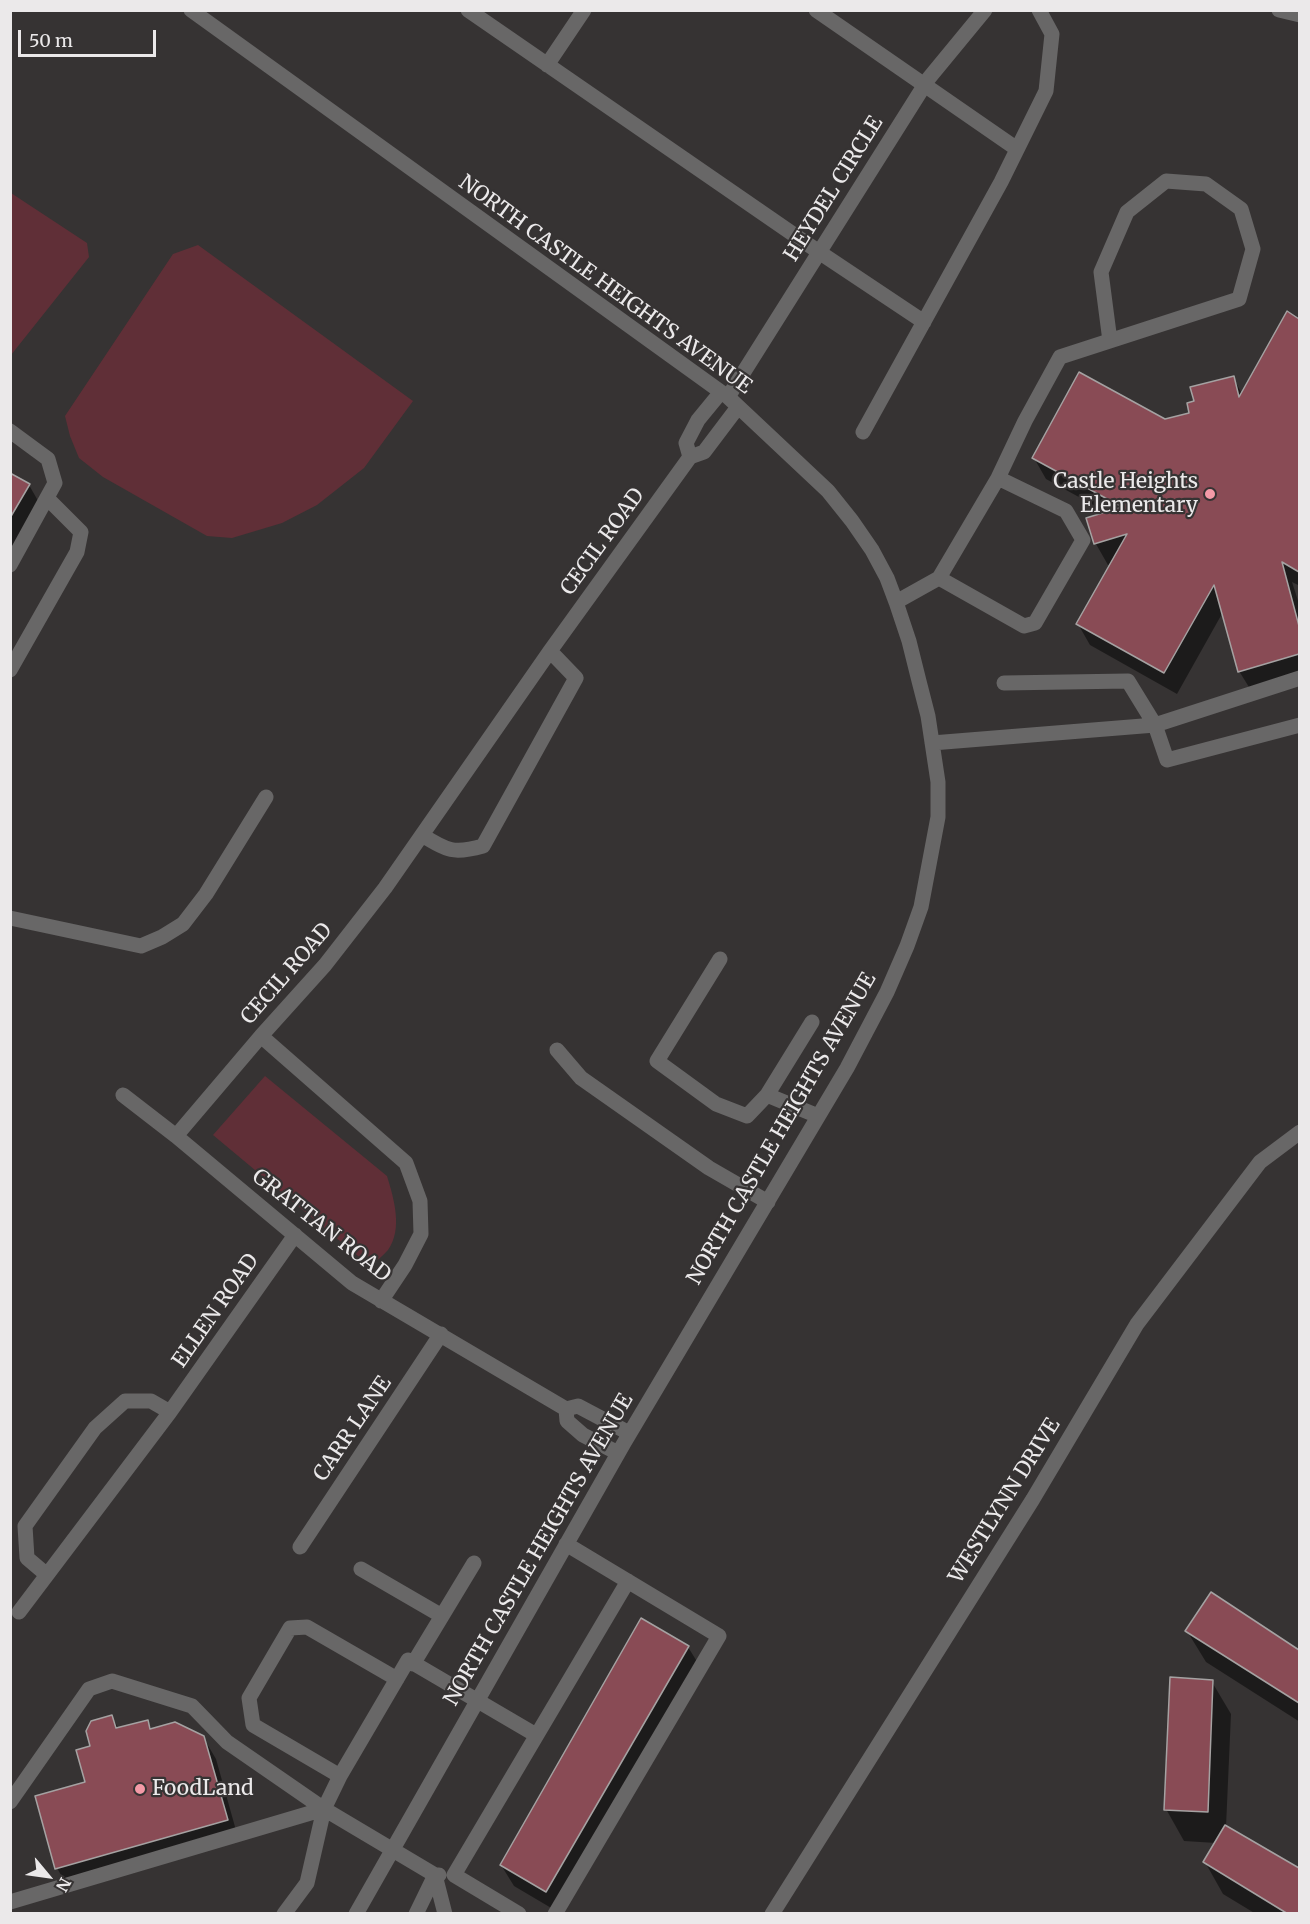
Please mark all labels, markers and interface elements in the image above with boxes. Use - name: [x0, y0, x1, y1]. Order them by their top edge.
- scale bar: [21, 18, 159, 56]
- text: 50 m: [29, 29, 73, 52]
- street label: HEYDEL CIRCLE: [779, 112, 889, 266]
- street label: NORTH CASTLE HEIGHTS AVENUE: [454, 170, 756, 400]
- place label: Castle Heights Elementary: [1053, 469, 1198, 519]
- street label: CECIL ROAD: [556, 484, 650, 600]
- marker: Castle Heights Elementary: [1203, 487, 1217, 501]
- street label: CECIL ROAD: [236, 918, 338, 1030]
- street label: NORTH CASTLE HEIGHTS AVENUE: [682, 969, 882, 1289]
- street label: GRATTAN ROAD: [247, 1164, 395, 1288]
- street label: ELLEN ROAD: [167, 1249, 265, 1373]
- street label: CARR LANE: [309, 1372, 397, 1486]
- street label: NORTH CASTLE HEIGHTS AVENUE: [439, 1390, 639, 1710]
- street label: WESTLYNN DRIVE: [944, 1414, 1066, 1588]
- place label: FoodLand: [152, 1776, 254, 1802]
- marker: FoodLand: [133, 1782, 147, 1796]
- north arrow: [18, 1846, 78, 1906]
- text: N: [52, 1874, 76, 1895]

